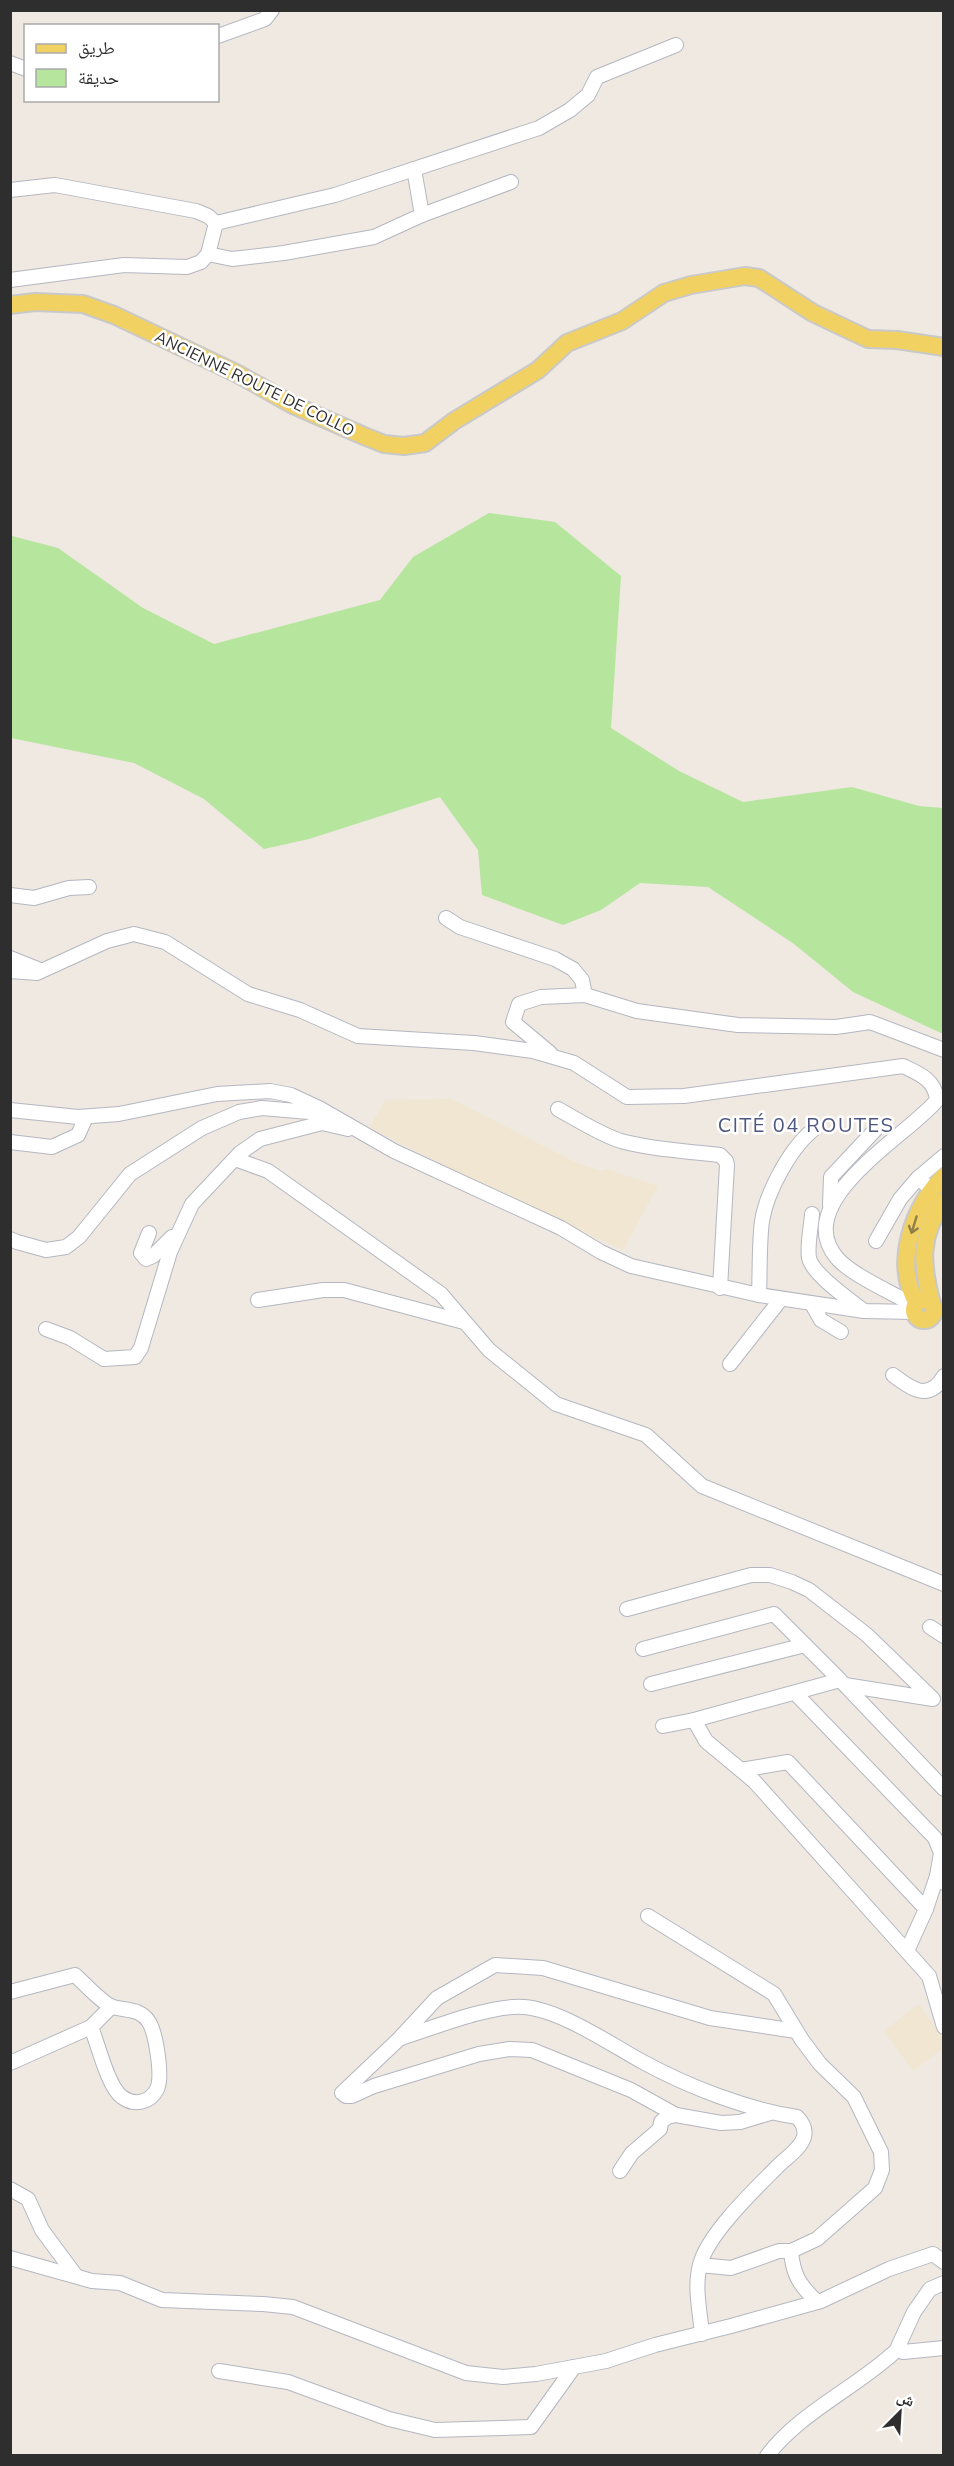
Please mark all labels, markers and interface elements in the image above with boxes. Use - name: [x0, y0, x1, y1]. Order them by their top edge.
- legend: [24, 24, 219, 102]
- text: طريق: [78, 36, 115, 60]
- text: حديقة: [78, 66, 119, 90]
- street label: ANCIENNE ROUTE DE COLLO: [151, 326, 358, 442]
- district label: CITÉ 04 ROUTES: [718, 1112, 894, 1139]
- one-way arrow: [908, 1215, 919, 1234]
- north arrow: [870, 2382, 930, 2442]
- text: ش: [893, 2386, 918, 2413]

